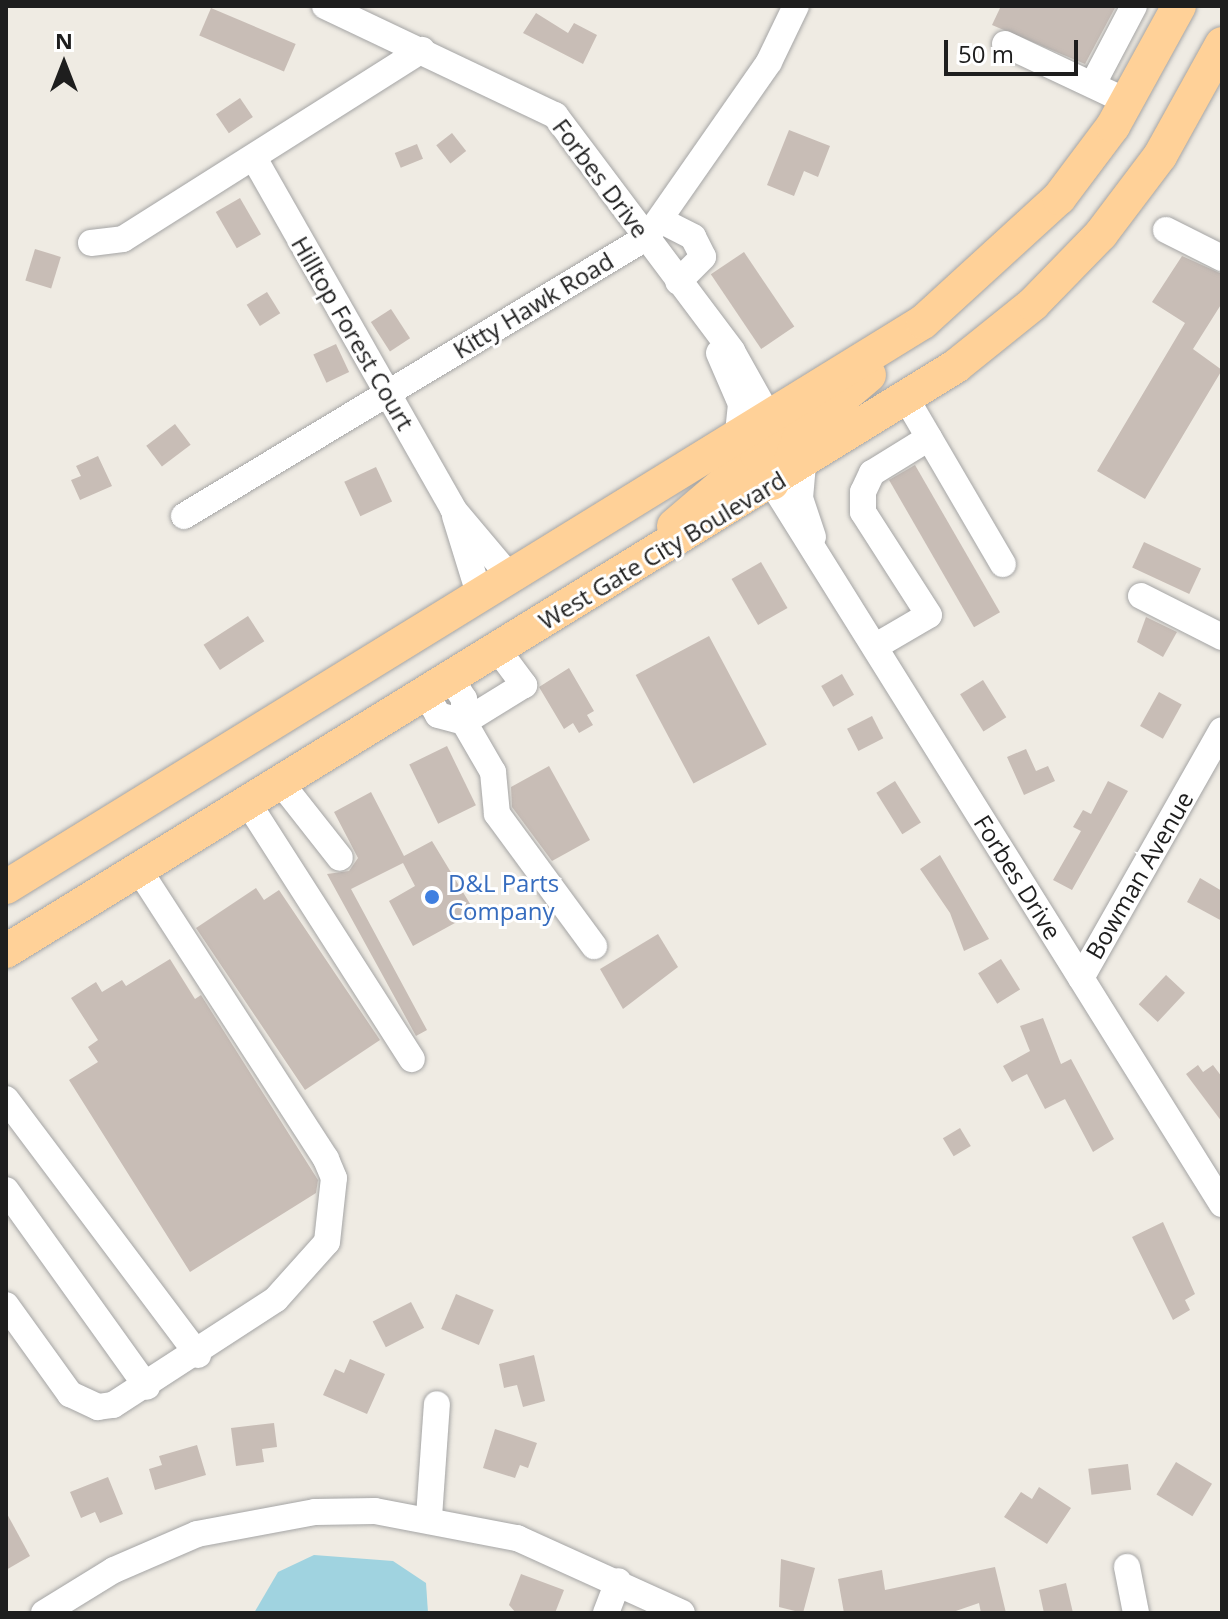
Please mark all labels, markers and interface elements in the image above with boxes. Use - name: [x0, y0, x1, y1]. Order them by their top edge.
- north arrow: [24, 24, 104, 104]
- scale bar: [948, 24, 1082, 74]
- text: N: [55, 25, 73, 55]
- text: 50 m: [958, 37, 1014, 70]
- street label: Forbes Drive: [547, 113, 655, 243]
- street label: Hilltop Forest Court: [286, 231, 420, 435]
- street label: Kitty Hawk Road: [448, 246, 618, 364]
- street label: West Gate City Boulevard: [533, 465, 791, 635]
- street label: Bowman Avenue: [1079, 786, 1199, 964]
- street label: Forbes Drive: [968, 809, 1068, 945]
- place label: D&L Parts Company: [448, 869, 559, 925]
- marker: D&L Parts Company: [423, 888, 441, 906]

